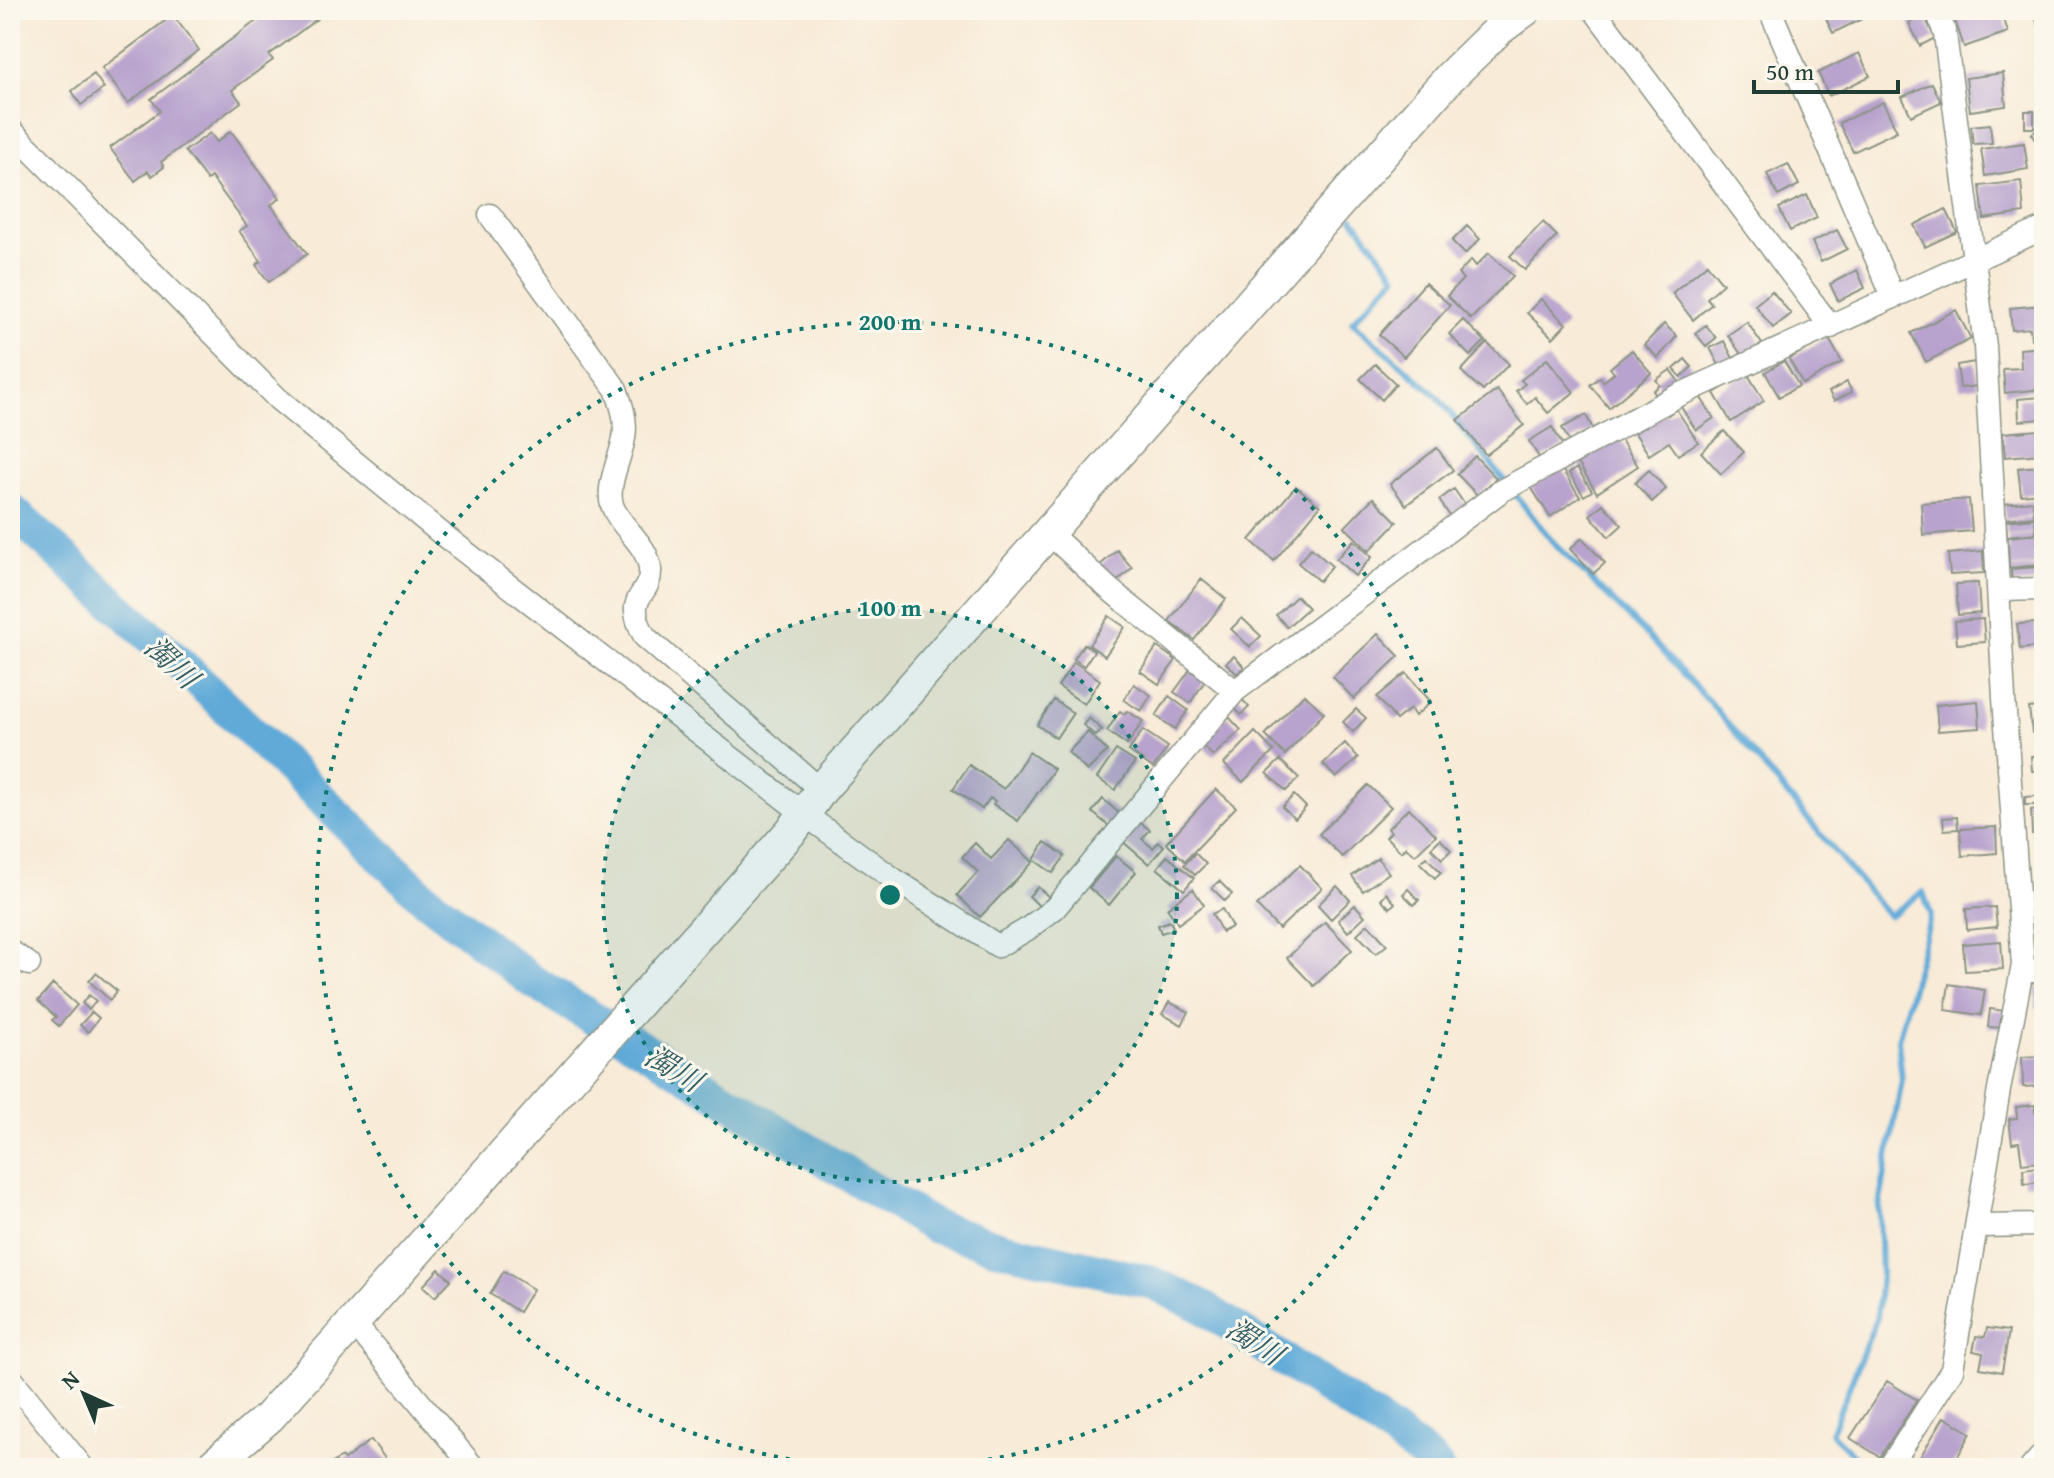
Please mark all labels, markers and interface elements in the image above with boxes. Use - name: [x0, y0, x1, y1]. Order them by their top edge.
- scale bar: [1754, 44, 1898, 94]
- text: 50 m: [1766, 54, 1814, 89]
- text: 200 m: [858, 304, 922, 339]
- text: 100 m: [858, 590, 922, 625]
- water label: 濁川: [135, 625, 211, 701]
- centre of rings: [876, 881, 904, 909]
- water label: 濁川: [637, 1034, 714, 1104]
- water label: 濁川: [1218, 1306, 1295, 1377]
- north arrow: [44, 1354, 124, 1434]
- text: N: [54, 1363, 87, 1396]

